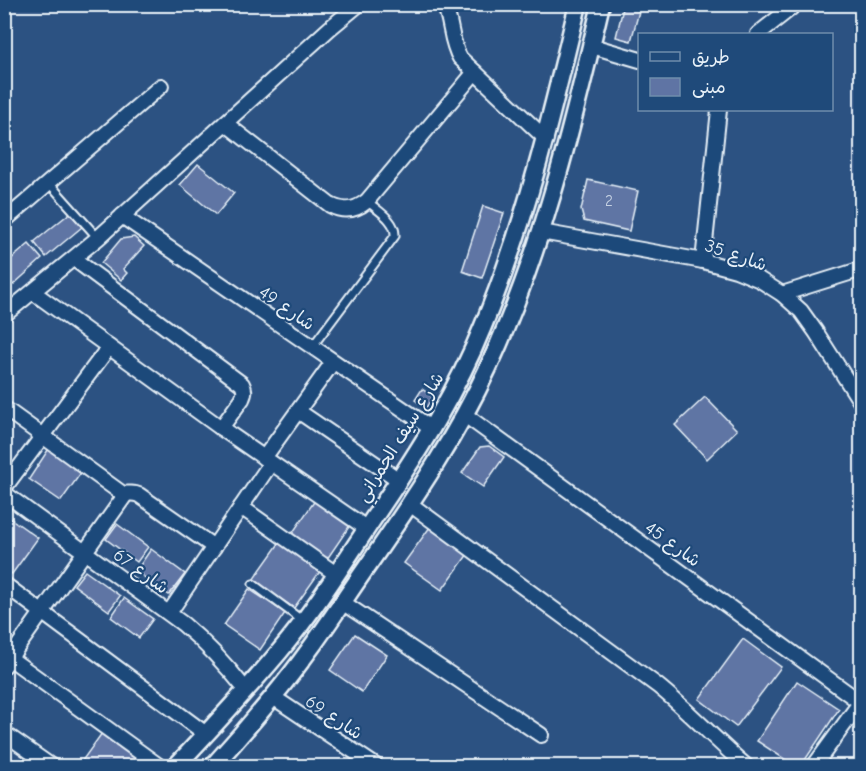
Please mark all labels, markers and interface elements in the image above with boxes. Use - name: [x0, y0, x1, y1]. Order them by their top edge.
- legend: [638, 33, 833, 111]
- text: طريق: [692, 47, 730, 68]
- text: مبنى: [692, 77, 726, 98]
- house number: 2: [605, 192, 613, 210]
- street label: شارع 35: [702, 235, 769, 277]
- street label: شارع 49: [254, 282, 319, 336]
- street label: شارع سيف الحمراني: [352, 369, 453, 509]
- street label: شارع 45: [640, 517, 705, 572]
- street label: شارع 67: [108, 544, 172, 599]
- street label: شارع 69: [301, 691, 366, 745]

